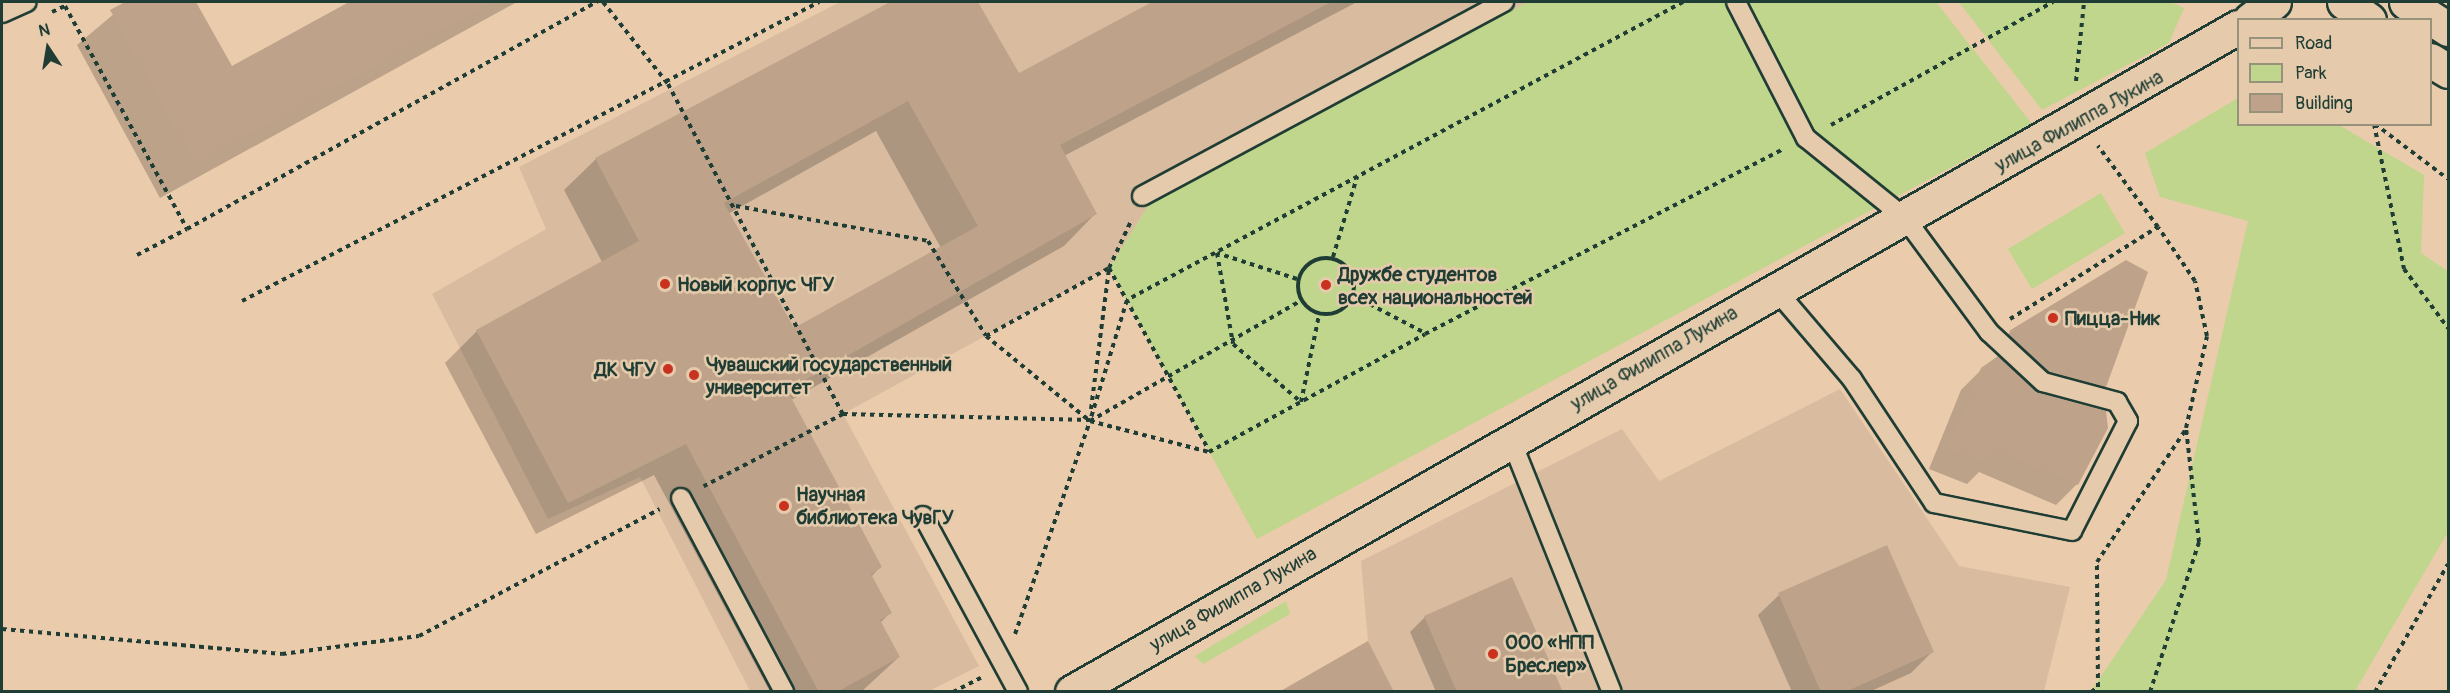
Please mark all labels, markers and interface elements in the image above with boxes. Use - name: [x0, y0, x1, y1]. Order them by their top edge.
- north arrow: [18, 18, 78, 78]
- legend: [2237, 18, 2432, 126]
- text: N: [37, 19, 52, 41]
- text: Road: [2295, 32, 2332, 55]
- text: Park: [2295, 62, 2327, 85]
- street label: улица Филиппа Лукина: [1991, 65, 2167, 177]
- text: Building: [2295, 92, 2353, 115]
- place label: Дружбе студентов всех национальностей: [1338, 262, 1533, 309]
- place label: Новый корпус ЧГУ: [677, 272, 834, 296]
- marker: Новый корпус ЧГУ: [658, 277, 672, 291]
- marker: Дружбе студентов всех национальностей: [1319, 278, 1333, 292]
- street label: улица Филиппа Лукина: [1566, 300, 1742, 416]
- place label: Пицца-Ник: [2065, 306, 2161, 330]
- marker: Пицца-Ник: [2046, 311, 2060, 325]
- place label: Чувашский государственный университет: [706, 352, 952, 399]
- place label: ДК ЧГУ: [595, 357, 656, 381]
- marker: ДК ЧГУ: [661, 362, 675, 376]
- marker: Чувашский государственный университет: [687, 368, 701, 382]
- place label: Научная библиотека ЧувГУ: [796, 482, 954, 529]
- marker: Научная библиотека ЧувГУ: [777, 499, 791, 513]
- street label: улица Филиппа Лукина: [1145, 541, 1321, 657]
- place label: ООО «НПП Бреслер»: [1505, 630, 1594, 677]
- marker: ООО «НПП Бреслер»: [1486, 647, 1500, 661]

